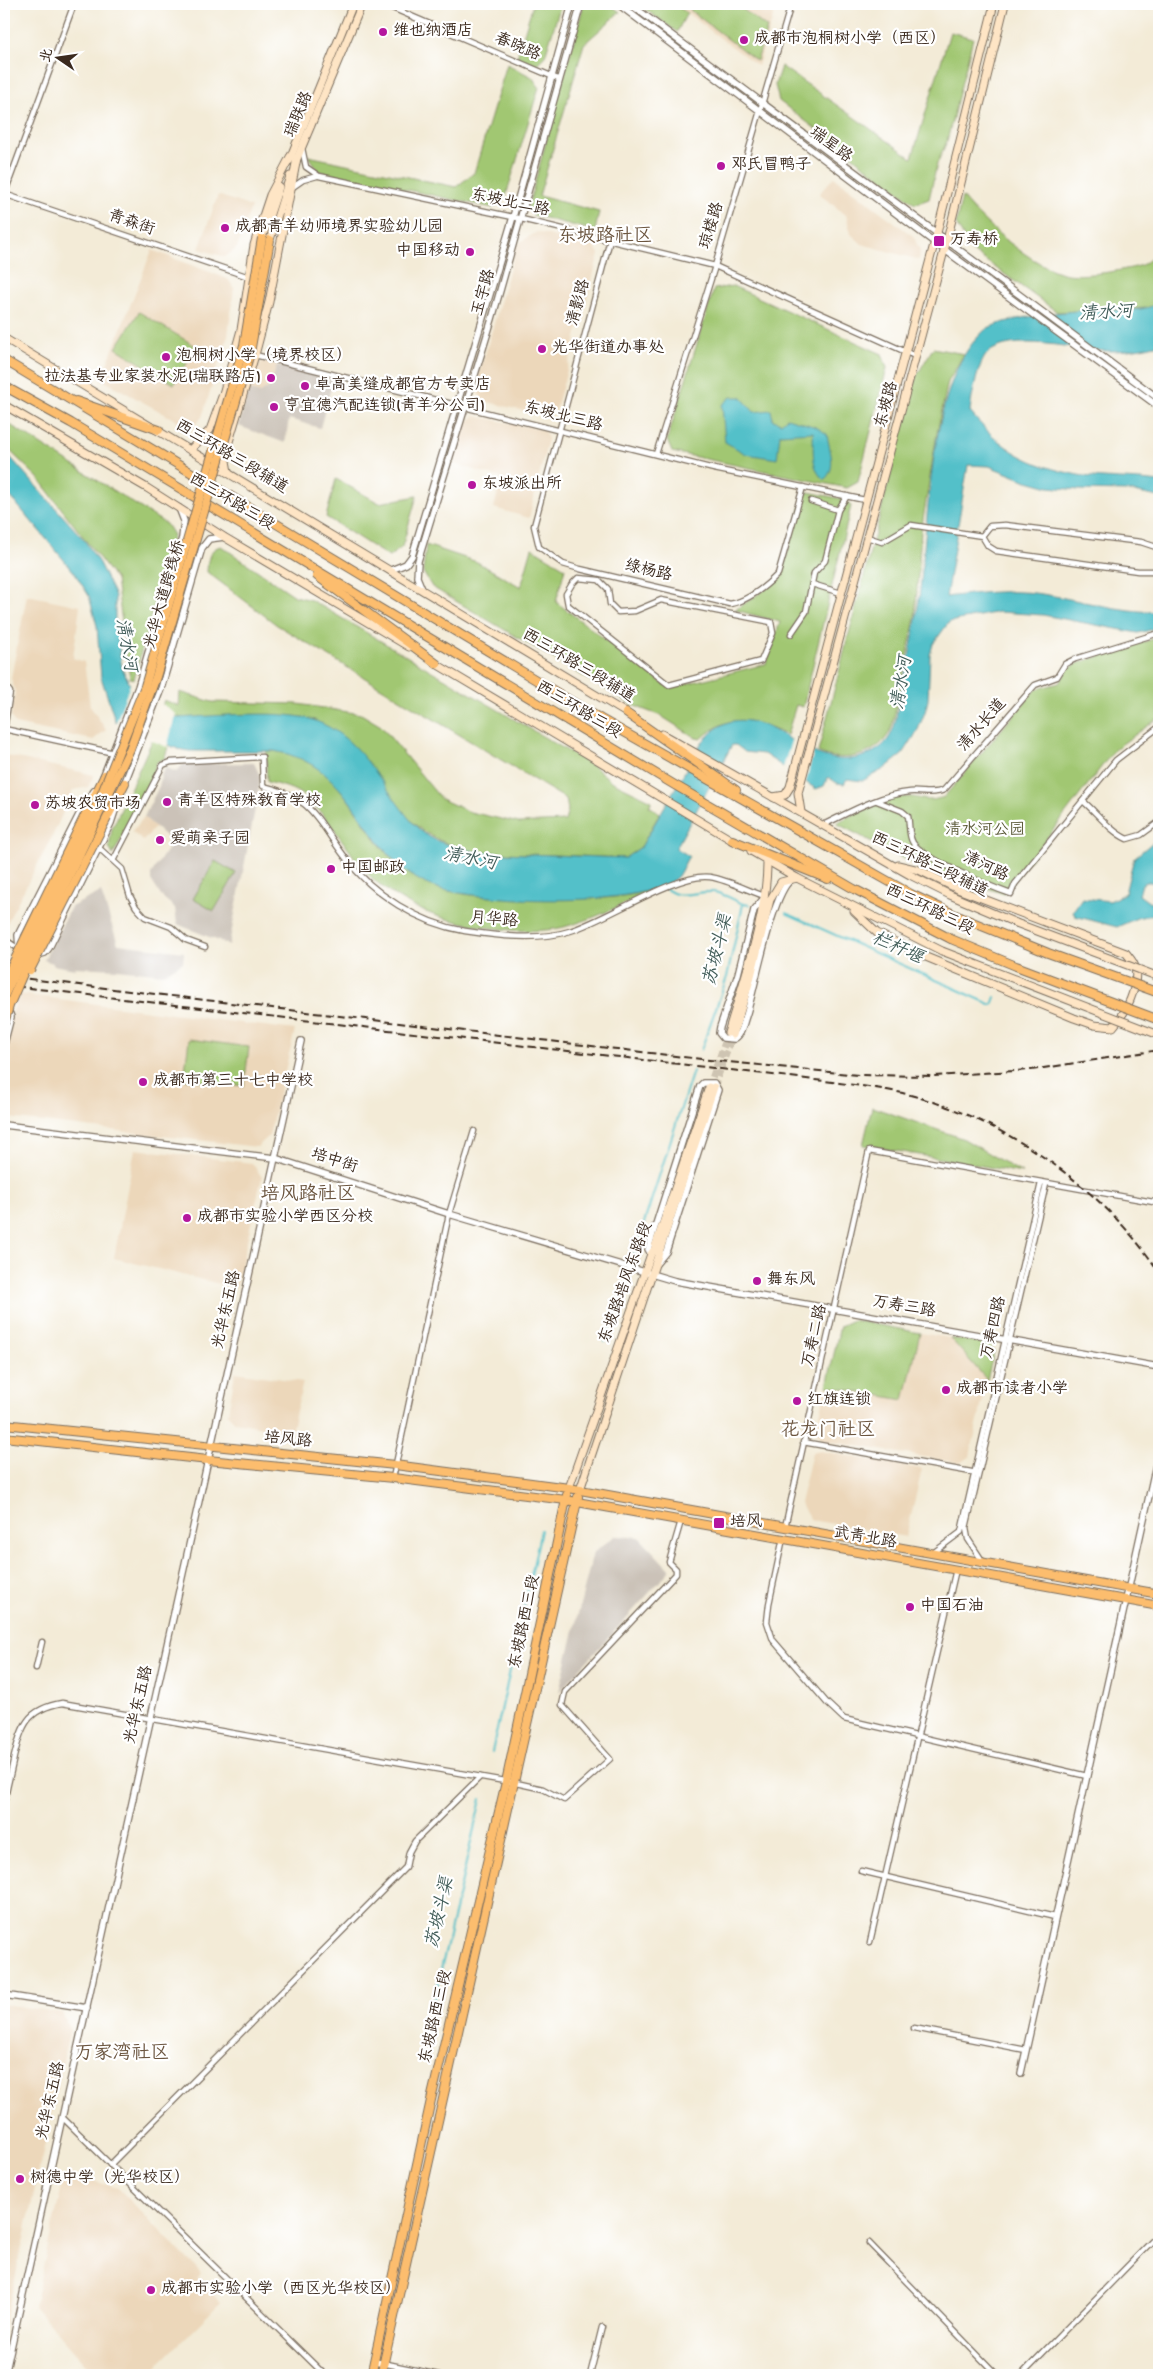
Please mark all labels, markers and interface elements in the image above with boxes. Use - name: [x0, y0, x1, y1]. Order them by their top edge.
- place label: 维也纳酒店: [393, 21, 473, 42]
- marker: 维也纳酒店: [377, 26, 389, 38]
- street label: 春晓路: [491, 28, 544, 66]
- place label: 成都市泡桐树小学（西区）: [754, 29, 946, 50]
- north arrow: [32, 32, 82, 82]
- marker: 成都市泡桐树小学（西区）: [738, 34, 750, 46]
- text: 北: [38, 47, 58, 64]
- street label: 瑞联路: [280, 88, 318, 141]
- street label: 瑞星路: [805, 122, 856, 168]
- place label: 邓氏冒鸭子: [731, 156, 811, 176]
- marker: 邓氏冒鸭子: [715, 160, 727, 172]
- street label: 东坡北二路: [469, 184, 552, 222]
- street label: 琼楼路: [695, 200, 729, 252]
- street label: 青森街: [105, 205, 157, 241]
- place label: 成都青羊幼师境界实验幼儿园: [235, 217, 443, 238]
- marker: 成都青羊幼师境界实验幼儿园: [219, 222, 231, 234]
- district label: 东坡路社区: [557, 225, 653, 249]
- place label: 万寿桥: [950, 230, 998, 251]
- marker: 万寿桥: [932, 234, 946, 248]
- place label: 中国移动: [396, 241, 460, 262]
- marker: 中国移动: [464, 246, 476, 258]
- street label: 玉宇路: [467, 267, 501, 319]
- street label: 清影路: [563, 277, 595, 329]
- water label: 清水河: [1078, 301, 1137, 326]
- place label: 光华街道办事处: [552, 338, 665, 359]
- marker: 光华街道办事处: [536, 343, 548, 355]
- place label: 泡桐树小学（境界校区）: [176, 346, 352, 367]
- marker: 泡桐树小学（境界校区）: [160, 351, 172, 363]
- place label: 拉法基专业家装水泥(瑞联路店): [44, 367, 261, 388]
- marker: 拉法基专业家装水泥(瑞联路店): [265, 372, 277, 384]
- place label: 卓高美缝成都官方专卖店: [315, 375, 491, 396]
- street label: 东坡路: [871, 379, 903, 431]
- marker: 卓高美缝成都官方专卖店: [299, 380, 311, 392]
- place label: 亨宜德汽配连锁(青羊分公司): [284, 396, 485, 417]
- street label: 东坡北三路: [522, 397, 605, 437]
- marker: 亨宜德汽配连锁(青羊分公司): [268, 401, 280, 413]
- street label: 西三环路三段辅道: [171, 415, 292, 499]
- street label: 西三环路三段: [185, 468, 278, 536]
- place label: 东坡派出所: [482, 475, 562, 495]
- marker: 东坡派出所: [466, 479, 478, 491]
- street label: 光华大道跨线桥: [140, 538, 191, 651]
- street label: 绿杨路: [622, 555, 674, 587]
- water label: 清水河: [110, 616, 142, 676]
- street label: 西三环路三段辅道: [518, 624, 639, 708]
- water label: 清水河: [887, 652, 918, 711]
- street label: 西三环路三段: [532, 676, 625, 744]
- street label: 清水长道: [953, 694, 1011, 756]
- place label: 青羊区特殊教育学校: [177, 791, 321, 812]
- place label: 苏坡农贸市场: [45, 794, 141, 815]
- marker: 青羊区特殊教育学校: [161, 796, 173, 808]
- marker: 苏坡农贸市场: [29, 799, 41, 811]
- park label: 清水河公园: [945, 820, 1025, 841]
- street label: 西三环路三段辅道: [867, 828, 992, 903]
- place label: 爱萌亲子园: [170, 829, 250, 850]
- marker: 爱萌亲子园: [154, 834, 166, 846]
- water label: 清水河: [441, 844, 502, 876]
- street label: 清河路: [959, 847, 1012, 887]
- place label: 中国邮政: [341, 858, 405, 879]
- marker: 中国邮政: [325, 863, 337, 875]
- street label: 西三环路三段: [882, 880, 977, 941]
- street label: 月华路: [469, 907, 519, 933]
- water label: 苏坡斗渠: [699, 910, 738, 987]
- water label: 栏杆堰: [868, 928, 928, 970]
- place label: 成都市第三十七中学校: [153, 1071, 313, 1092]
- marker: 成都市第三十七中学校: [137, 1076, 149, 1088]
- street label: 培中街: [308, 1144, 360, 1178]
- district label: 培风路社区: [260, 1183, 356, 1207]
- place label: 成都市实验小学西区分校: [197, 1207, 373, 1228]
- marker: 成都市实验小学西区分校: [181, 1212, 193, 1224]
- street label: 东坡路培风东路段: [594, 1219, 658, 1346]
- street label: 光华东五路: [208, 1268, 246, 1351]
- place label: 舞东风: [767, 1270, 815, 1291]
- marker: 舞东风: [751, 1275, 763, 1287]
- street label: 万寿三路: [871, 1291, 938, 1323]
- street label: 万寿四路: [977, 1294, 1011, 1361]
- street label: 万寿二路: [798, 1302, 832, 1369]
- place label: 成都市读者小学: [956, 1379, 1068, 1400]
- marker: 成都市读者小学: [940, 1384, 952, 1396]
- place label: 红旗连锁: [807, 1391, 871, 1411]
- marker: 红旗连锁: [791, 1395, 803, 1407]
- district label: 花龙门社区: [780, 1419, 876, 1443]
- street label: 培风路: [263, 1427, 313, 1453]
- place label: 培风: [730, 1513, 762, 1533]
- marker: 培风: [712, 1516, 726, 1530]
- street label: 武青北路: [832, 1522, 899, 1554]
- street label: 东坡路西三段: [505, 1573, 545, 1671]
- place label: 中国石油: [920, 1596, 984, 1617]
- marker: 中国石油: [904, 1601, 916, 1613]
- street label: 光华东五路: [120, 1663, 158, 1746]
- water label: 苏坡斗渠: [422, 1873, 460, 1950]
- street label: 东坡路西三段: [415, 1968, 457, 2066]
- district label: 万家湾社区: [74, 2042, 170, 2066]
- street label: 光华东五路: [32, 2059, 70, 2142]
- place label: 树德中学（光华校区）: [30, 2168, 190, 2189]
- marker: 树德中学（光华校区）: [14, 2173, 26, 2185]
- place label: 成都市实验小学（西区光华校区）: [161, 2279, 401, 2300]
- marker: 成都市实验小学（西区光华校区）: [145, 2284, 157, 2296]

